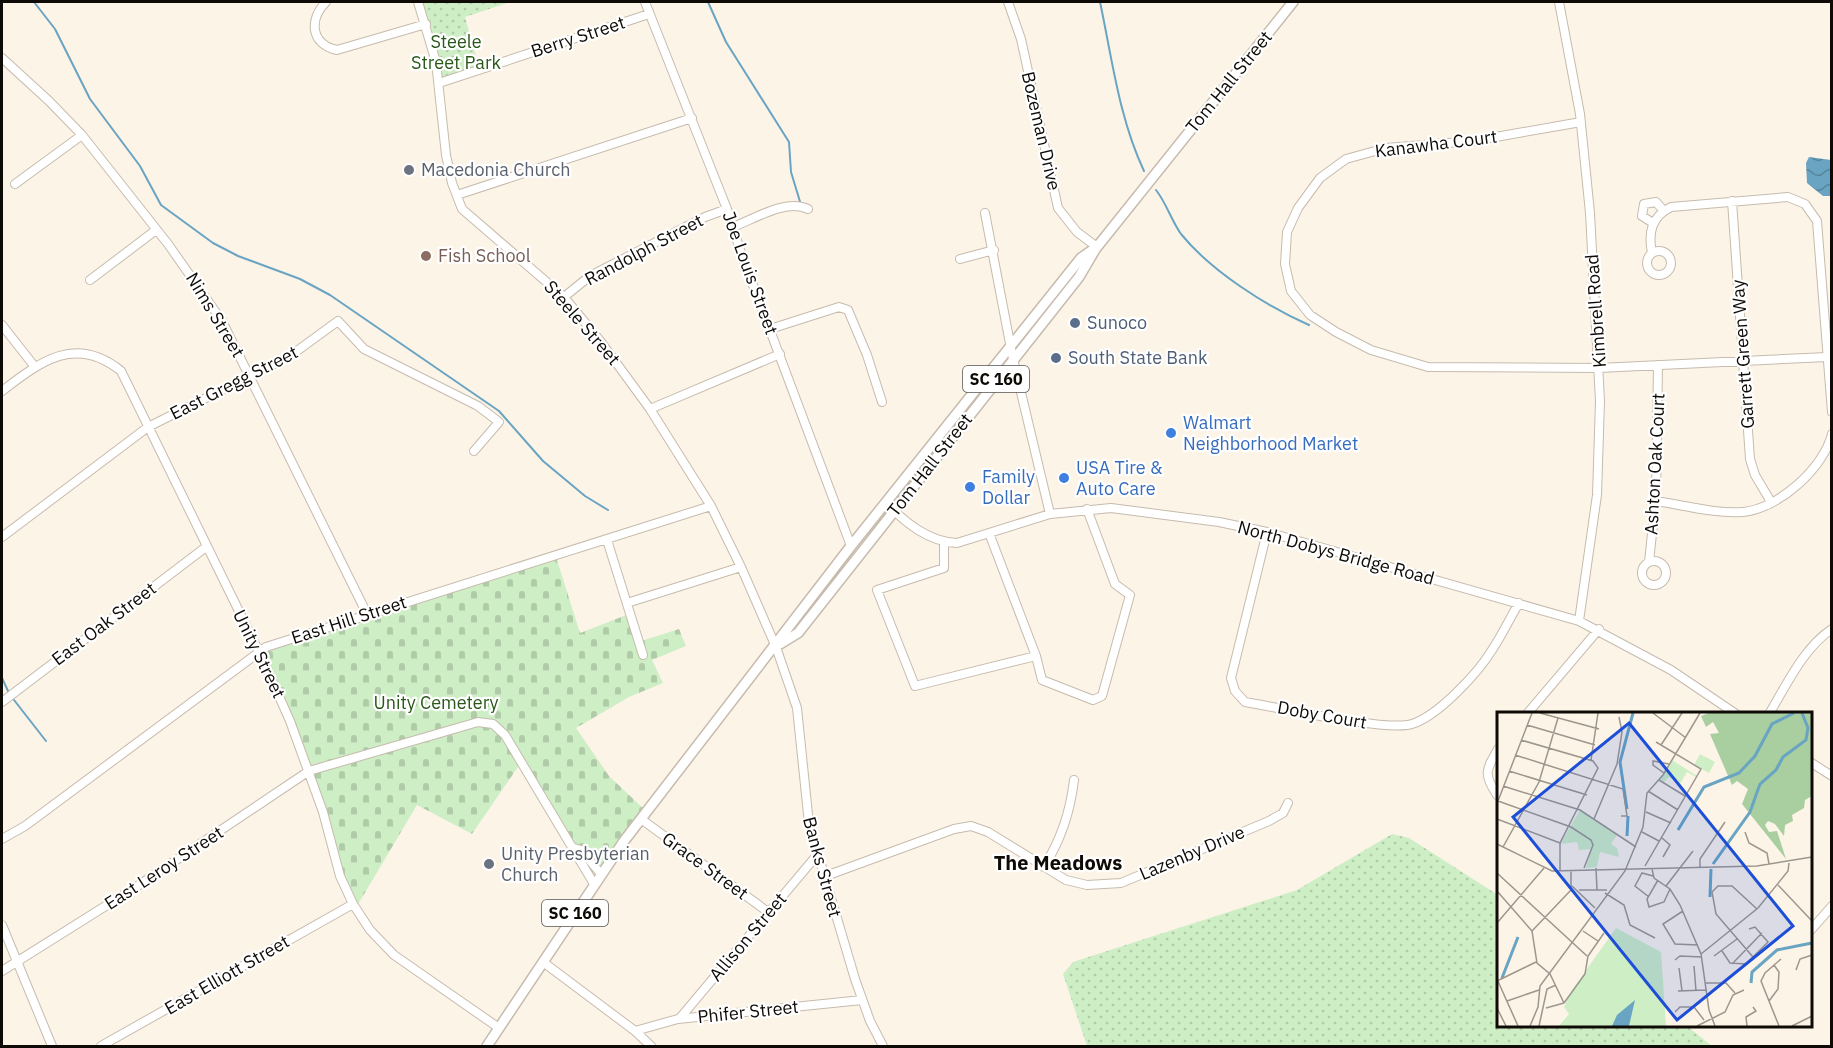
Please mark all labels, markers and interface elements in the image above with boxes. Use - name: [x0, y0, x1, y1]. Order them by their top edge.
- street label: Berry Street: [528, 11, 628, 63]
- street label: Tom Hall Street: [1180, 26, 1277, 137]
- park label: Steele Street Park: [411, 30, 502, 74]
- street label: Bozeman Drive: [1017, 69, 1066, 193]
- street label: Kanawha Court: [1374, 125, 1498, 162]
- place label: Macedonia Church: [421, 158, 571, 181]
- marker: Macedonia Church: [402, 163, 416, 177]
- street label: Joe Louis Street: [718, 208, 783, 338]
- street label: Randolph Street: [581, 209, 707, 290]
- place label: Fish School: [438, 244, 531, 267]
- marker: Fish School: [419, 249, 433, 263]
- street label: Kimbrell Road: [1580, 253, 1611, 369]
- street label: Nims Street: [181, 268, 250, 362]
- street label: Steele Street: [539, 276, 625, 370]
- street label: Garrett Green Way: [1726, 279, 1759, 429]
- place label: Sunoco: [1087, 311, 1147, 334]
- marker: Sunoco: [1068, 316, 1082, 330]
- street label: East Gregg Street: [166, 340, 302, 425]
- place label: South State Bank: [1068, 346, 1208, 369]
- marker: South State Bank: [1049, 351, 1063, 365]
- road number: SC 160: [963, 366, 1029, 392]
- street label: Ashton Oak Court: [1639, 393, 1670, 535]
- street label: Tom Hall Street: [882, 408, 977, 521]
- place label: Walmart Neighborhood Market: [1183, 411, 1358, 455]
- marker: Walmart Neighborhood Market: [1164, 426, 1178, 440]
- place label: USA Tire & Auto Care: [1076, 456, 1163, 500]
- place label: Family Dollar: [982, 465, 1035, 509]
- marker: USA Tire & Auto Care: [1057, 471, 1071, 485]
- marker: Family Dollar: [963, 480, 977, 494]
- street label: North Dobys Bridge Road: [1235, 515, 1437, 590]
- street label: East Oak Street: [47, 577, 160, 670]
- street label: East Hill Street: [288, 590, 409, 649]
- street label: Unity Street: [228, 606, 291, 702]
- park label: Unity Cemetery: [373, 691, 499, 714]
- street label: Doby Court: [1276, 695, 1369, 734]
- inset map: [1497, 712, 1812, 1027]
- street label: Banks Street: [798, 814, 847, 920]
- street label: Lazenby Drive: [1136, 820, 1248, 885]
- street label: East Leroy Street: [100, 821, 228, 915]
- street label: Grace Street: [658, 827, 753, 905]
- place label: Unity Presbyterian Church: [501, 842, 650, 886]
- district label: The Meadows: [994, 849, 1122, 876]
- marker: Unity Presbyterian Church: [482, 857, 496, 871]
- street label: Allison Street: [704, 888, 791, 986]
- road number: SC 160: [542, 900, 608, 926]
- street label: East Elliott Street: [160, 930, 293, 1020]
- street label: Phifer Street: [696, 995, 800, 1028]

